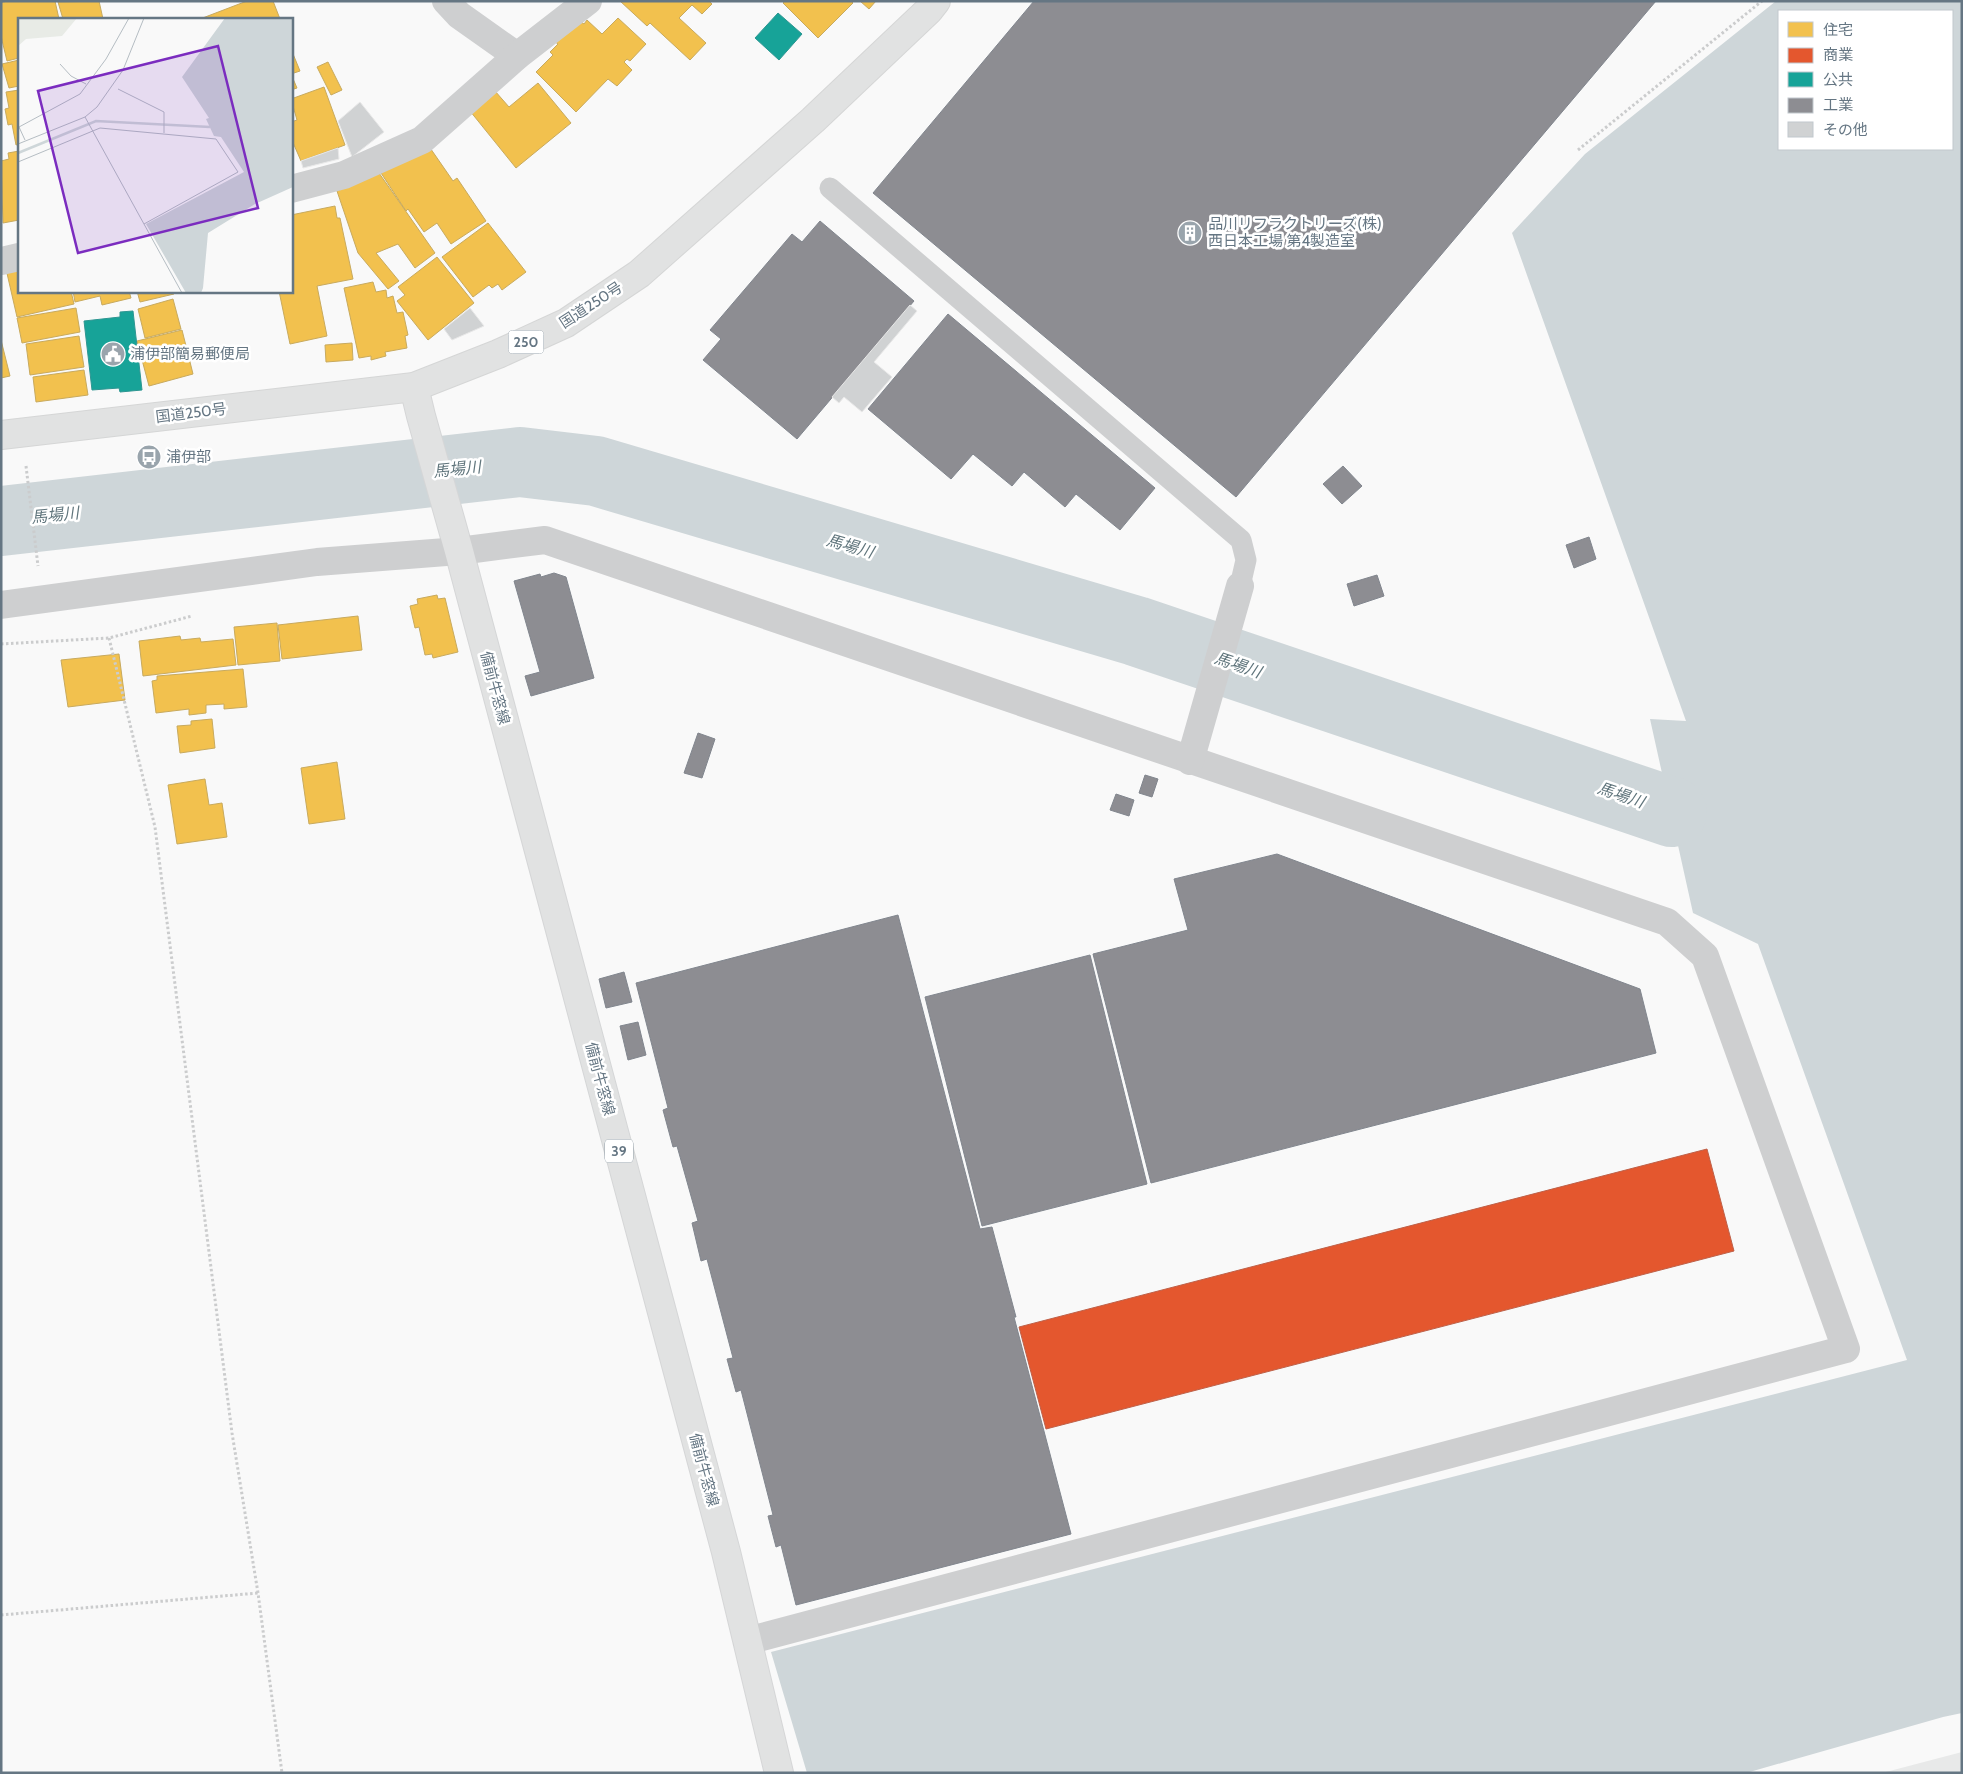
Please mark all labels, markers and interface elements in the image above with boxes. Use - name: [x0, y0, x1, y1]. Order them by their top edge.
- legend: [1778, 10, 1953, 150]
- inset map: [18, 18, 292, 292]
- text: 住宅: [1823, 21, 1853, 39]
- text: 商業: [1823, 46, 1853, 64]
- text: 公共: [1823, 71, 1853, 89]
- text: 工業: [1823, 96, 1853, 114]
- text: その他: [1823, 121, 1868, 139]
- place label: 品川リフラクトリーズ(株) 西日本工場 第4製造室: [1208, 215, 1382, 250]
- building icon: 品川リフラクトリーズ(株) 西日本工場 第4製造室: [1177, 220, 1203, 246]
- street label: 国道250号: [556, 278, 626, 332]
- road number: 250: [508, 331, 544, 354]
- public building icon: 浦伊部簡易郵便局: [100, 341, 126, 367]
- place label: 浦伊部簡易郵便局: [130, 345, 250, 363]
- street label: 国道250号: [154, 400, 228, 426]
- bus stop icon: 浦伊部: [136, 444, 162, 470]
- place label: 浦伊部: [166, 448, 211, 466]
- water label: 馬場川: [432, 457, 484, 481]
- water label: 馬場川: [30, 503, 82, 527]
- water label: 馬場川: [824, 530, 878, 562]
- water label: 馬場川: [1212, 648, 1266, 682]
- street label: 備前牛窓線: [477, 649, 513, 727]
- water label: 馬場川: [1595, 778, 1649, 812]
- street label: 備前牛窓線: [582, 1040, 618, 1118]
- road number: 39: [605, 1140, 633, 1162]
- street label: 備前牛窓線: [686, 1431, 722, 1509]

